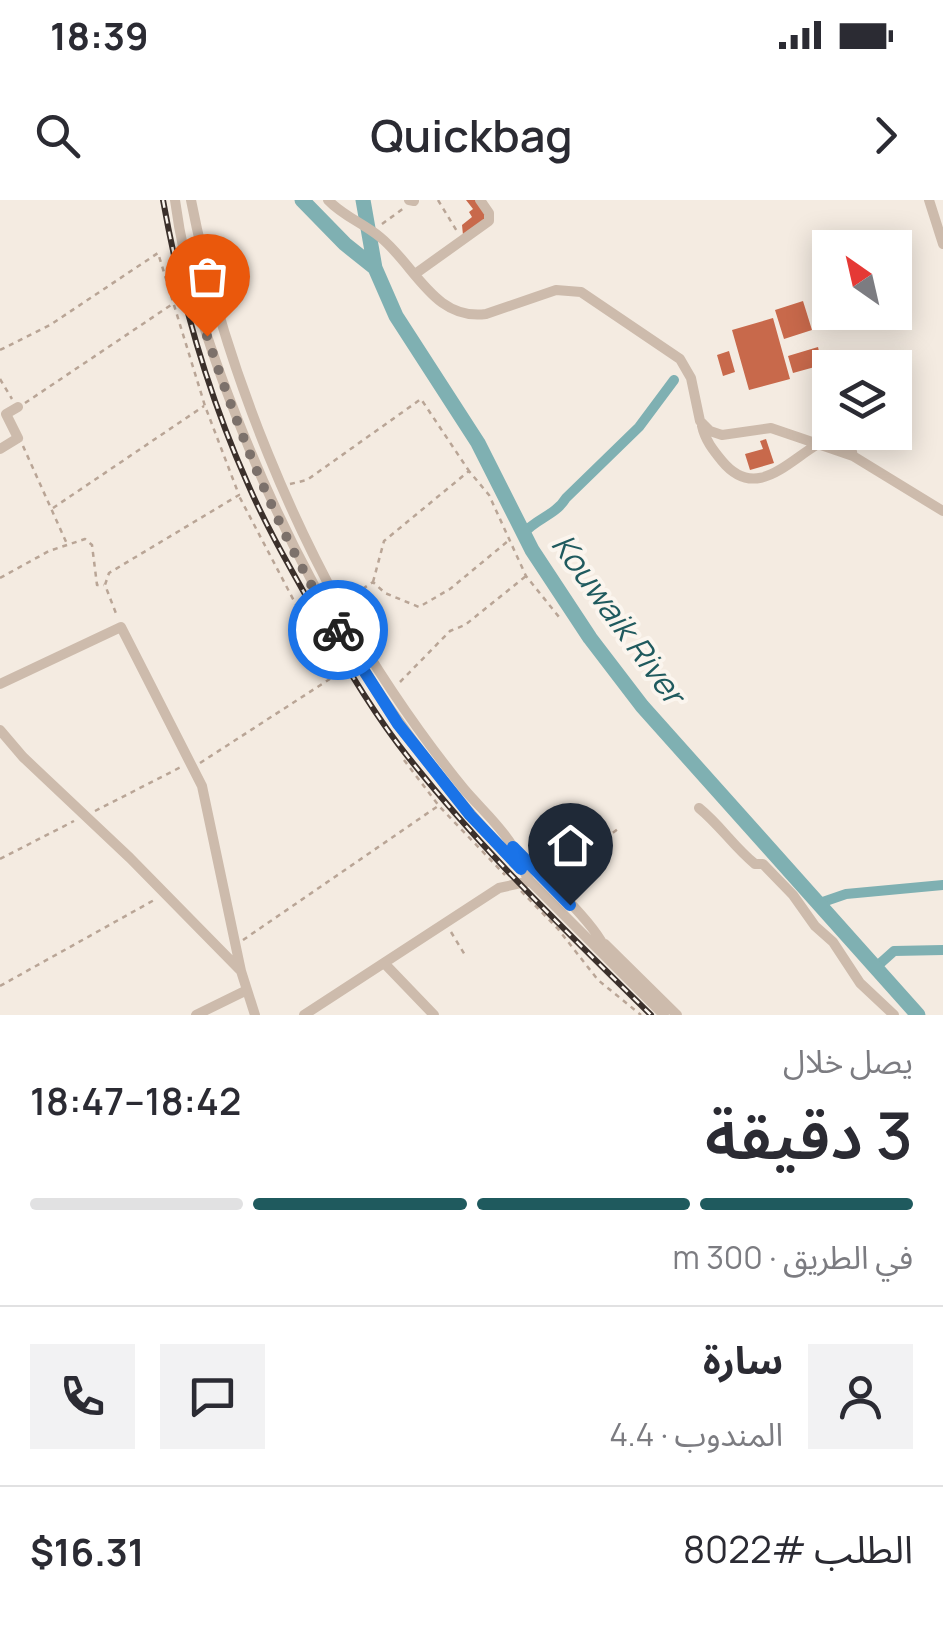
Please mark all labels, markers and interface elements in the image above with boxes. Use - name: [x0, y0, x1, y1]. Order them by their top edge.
- text: 18:39: [50, 9, 149, 61]
- text: Quickbag: [370, 104, 573, 166]
- icon: search: [30, 108, 85, 163]
- icon: forward: [858, 108, 913, 163]
- north arrow: [812, 230, 912, 330]
- map controls: [812, 230, 912, 450]
- pin: [165, 234, 250, 337]
- icon: bag: [180, 249, 235, 304]
- button: layers: [812, 350, 912, 450]
- water label: Kouwaik River: [542, 524, 698, 716]
- courier: [288, 580, 388, 680]
- icon: bike: [311, 603, 366, 658]
- pin: [528, 803, 613, 906]
- icon: home: [543, 818, 598, 873]
- text: يصل خلال: [783, 1039, 913, 1083]
- text: 18:42–18:47: [30, 1074, 241, 1126]
- text: 3 دقيقة: [705, 1090, 913, 1179]
- text: في الطريق · 300 m: [673, 1235, 913, 1279]
- text: سارة: [703, 1333, 783, 1385]
- button: phone: [30, 1344, 135, 1449]
- button: chat: [160, 1344, 265, 1449]
- button: person: [808, 1344, 913, 1449]
- text: المندوب · 4.4: [609, 1412, 783, 1456]
- text: الطلب #8022: [683, 1522, 913, 1574]
- text: $16.31: [30, 1525, 144, 1577]

